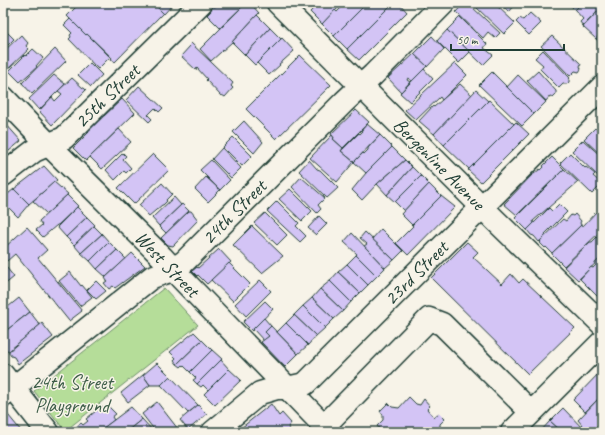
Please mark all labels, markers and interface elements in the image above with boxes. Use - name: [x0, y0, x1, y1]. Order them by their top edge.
- scale bar: [451, 26, 564, 52]
- text: 50 m: [457, 32, 479, 48]
- street label: 25th Street: [69, 57, 147, 133]
- street label: Bergenline Avenue: [388, 113, 491, 216]
- street label: 24th Street: [196, 173, 273, 250]
- street label: West Street: [129, 226, 206, 304]
- street label: 23rd Street: [379, 234, 455, 310]
- park label: 24th Street Playground: [31, 370, 115, 418]

